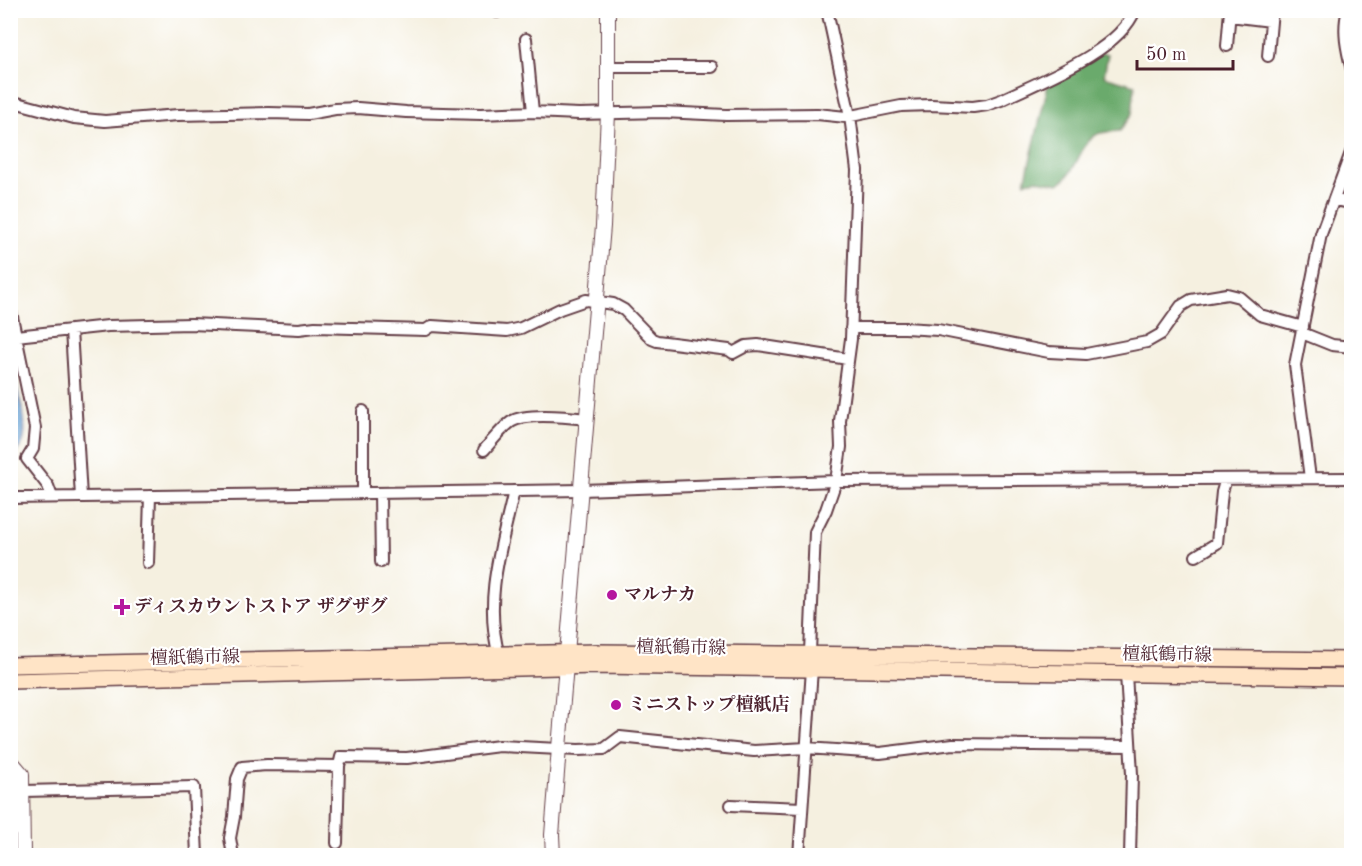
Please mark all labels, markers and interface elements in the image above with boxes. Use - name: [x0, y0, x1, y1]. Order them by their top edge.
- scale bar: [1137, 33, 1233, 71]
- text: 50 m: [1146, 46, 1186, 64]
- place label: マルナカ: [624, 585, 696, 604]
- marker: マルナカ: [605, 588, 619, 602]
- place label: ディスカウントストア ザグザグ: [134, 596, 387, 616]
- marker: ディスカウントストア ザグザグ: [115, 600, 129, 614]
- street label: 檀紙鶴市線: [636, 636, 726, 658]
- street label: 檀紙鶴市線: [1122, 643, 1212, 665]
- street label: 檀紙鶴市線: [150, 646, 240, 668]
- place label: ミニストップ檀紙店: [628, 694, 789, 714]
- marker: ミニストップ檀紙店: [609, 698, 623, 712]

